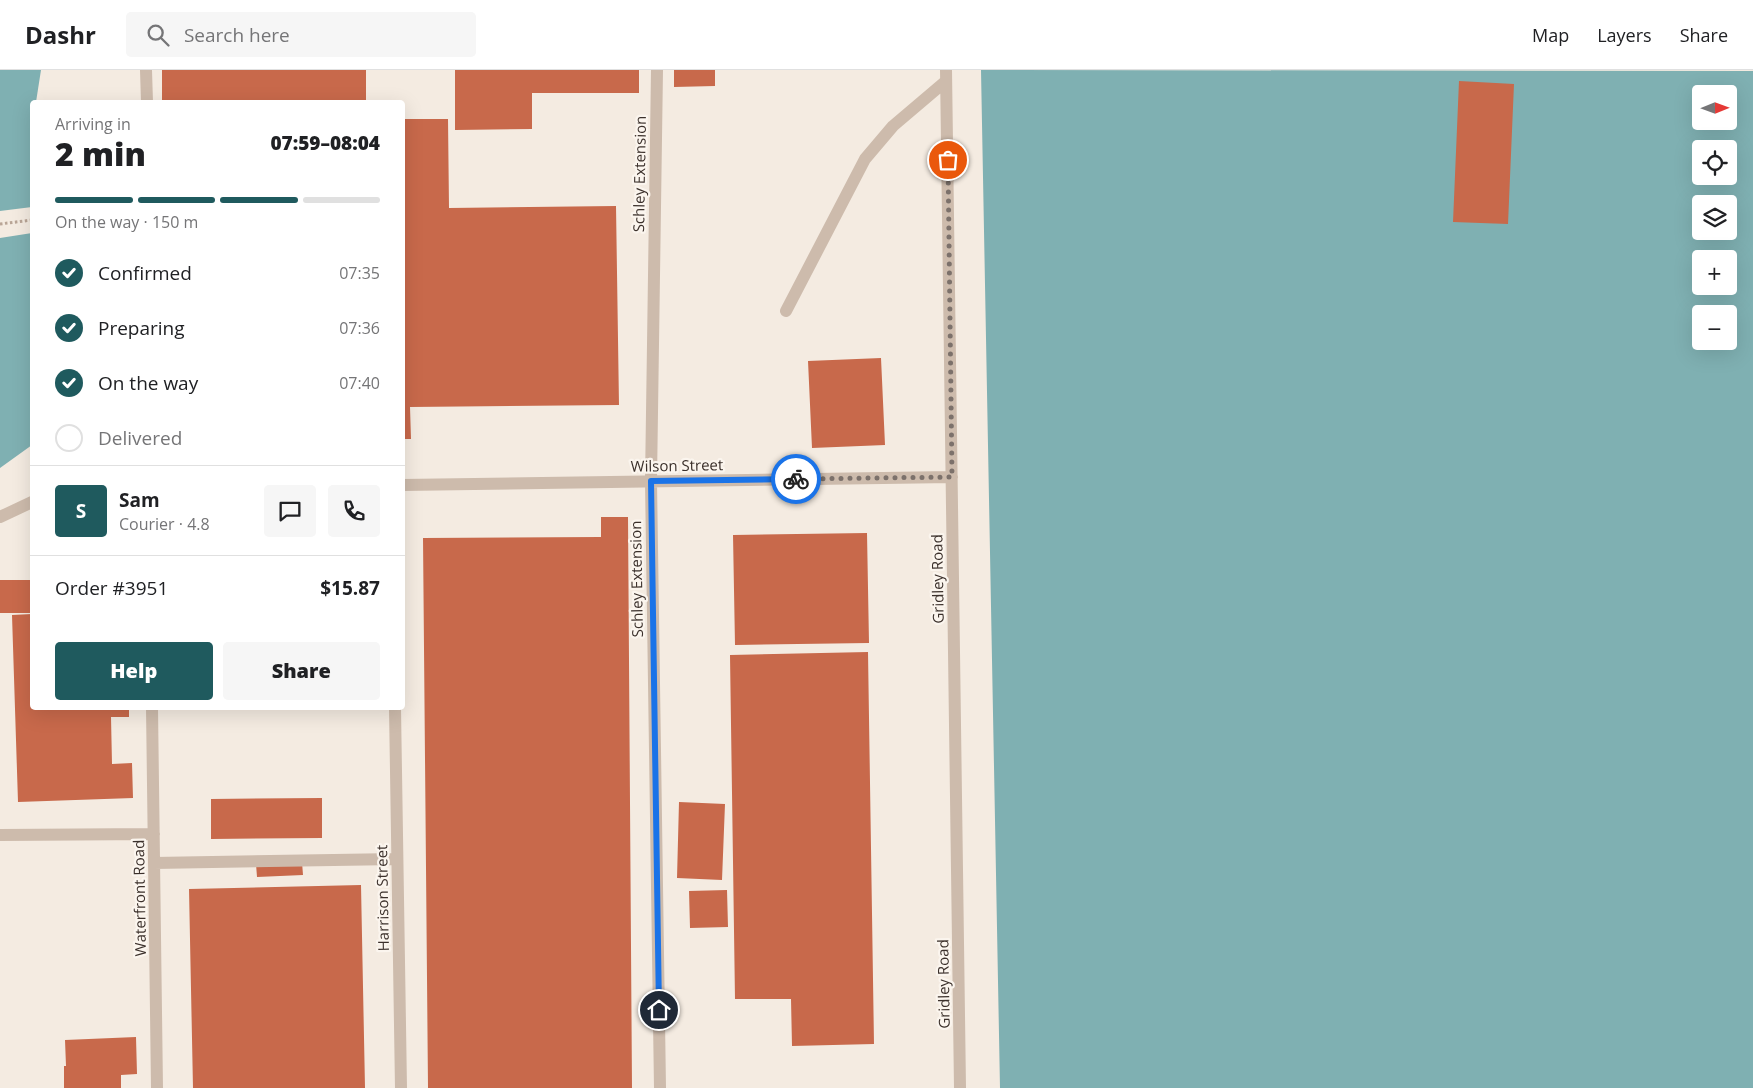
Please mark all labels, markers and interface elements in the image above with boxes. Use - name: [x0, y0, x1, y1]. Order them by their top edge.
- search box: [126, 12, 476, 57]
- text: Dashr: [25, 18, 96, 51]
- icon: search: [144, 21, 172, 49]
- text: Search here: [184, 22, 290, 48]
- text: Map: [1532, 23, 1569, 47]
- text: Layers: [1597, 23, 1652, 47]
- text: Share: [1680, 23, 1728, 47]
- north arrow: [1692, 85, 1738, 130]
- map controls: [1692, 85, 1737, 350]
- text: Arriving in: [55, 113, 131, 135]
- street label: Schley Extension: [628, 116, 650, 232]
- text: 07:59–08:04: [270, 130, 380, 156]
- text: 2 min: [55, 132, 146, 175]
- pin: [927, 139, 969, 181]
- button: locate: [1692, 140, 1737, 185]
- icon: bag: [934, 146, 962, 174]
- button: layers: [1692, 195, 1737, 240]
- text: On the way · 150 m: [55, 211, 198, 233]
- button: +: [1692, 250, 1737, 295]
- icon: check: [55, 259, 83, 287]
- text: Confirmed: [98, 260, 192, 286]
- text: 07:35: [339, 262, 380, 284]
- button: −: [1692, 305, 1737, 350]
- icon: check: [55, 314, 83, 342]
- text: Preparing: [98, 315, 185, 341]
- text: 07:36: [339, 317, 380, 339]
- icon: check: [55, 369, 83, 397]
- text: On the way: [98, 370, 198, 396]
- text: 07:40: [339, 372, 380, 394]
- text: Delivered: [98, 425, 182, 451]
- street label: Wilson Street: [631, 454, 723, 476]
- courier: [771, 454, 821, 504]
- icon: bike: [782, 465, 810, 493]
- button: chat: [264, 485, 316, 537]
- button: phone: [328, 485, 380, 537]
- text: Sam: [119, 487, 160, 513]
- text: S: [76, 498, 86, 524]
- text: Courier · 4.8: [119, 513, 210, 535]
- street label: Schley Extension: [625, 521, 647, 637]
- street label: Gridley Road: [926, 534, 948, 624]
- text: Order #3951: [55, 575, 168, 601]
- text: $15.87: [320, 575, 380, 601]
- button: Help: [55, 642, 213, 700]
- button: Share: [223, 642, 380, 700]
- street label: Waterfront Road: [128, 840, 150, 956]
- street label: Harrison Street: [371, 845, 393, 951]
- street label: Gridley Road: [932, 939, 954, 1029]
- pin: [638, 989, 680, 1031]
- icon: home: [645, 996, 673, 1024]

